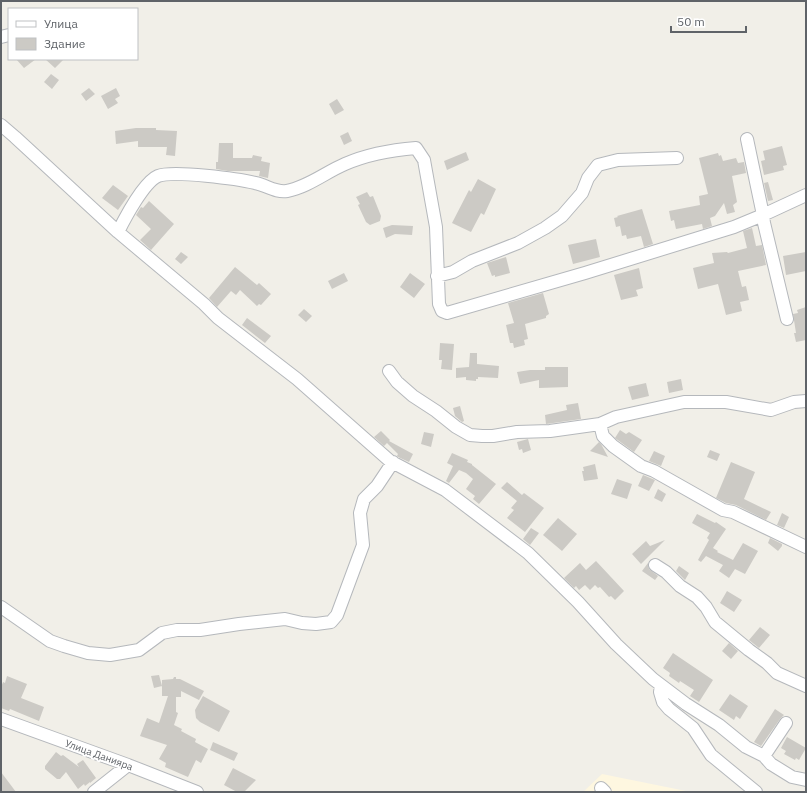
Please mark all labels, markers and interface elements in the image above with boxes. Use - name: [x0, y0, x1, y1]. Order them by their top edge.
- legend: [8, 8, 138, 60]
- scale bar: [671, 8, 746, 34]
- text: 50 m: [677, 14, 705, 29]
- text: Улица: [44, 16, 78, 31]
- text: Здание: [44, 36, 86, 51]
- street label: Улица Данияра: [63, 737, 135, 774]

